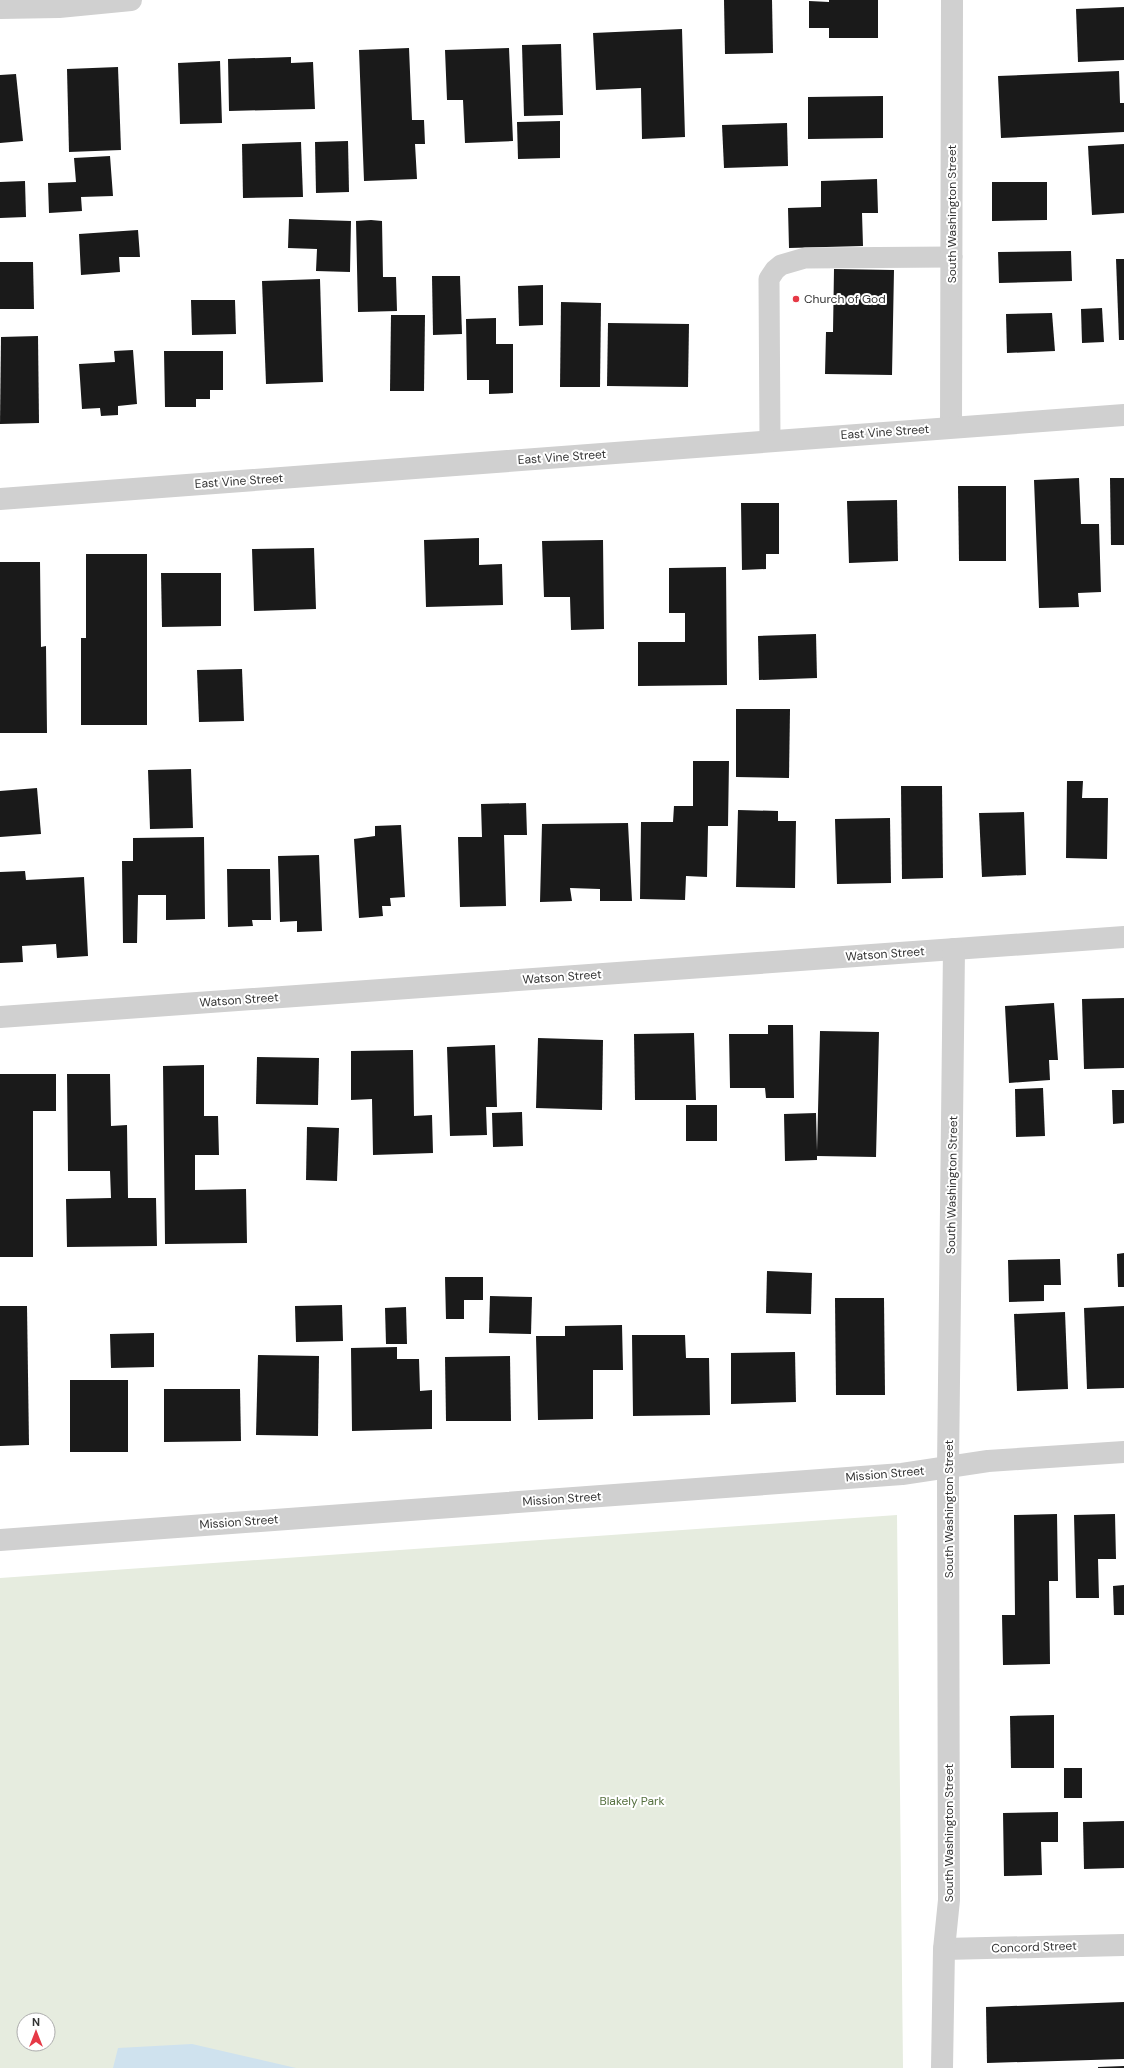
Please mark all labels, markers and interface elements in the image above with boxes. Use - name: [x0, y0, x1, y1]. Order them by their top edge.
- street label: South Washington Street: [944, 144, 960, 283]
- place label: Church of God: [804, 291, 886, 307]
- marker: Church of God: [791, 294, 801, 304]
- street label: East Vine Street: [840, 421, 930, 443]
- street label: East Vine Street: [517, 446, 607, 468]
- street label: East Vine Street: [194, 470, 284, 492]
- street label: Watson Street: [845, 943, 925, 965]
- street label: Watson Street: [522, 966, 602, 988]
- street label: Watson Street: [199, 989, 279, 1011]
- street label: South Washington Street: [943, 1115, 961, 1254]
- street label: South Washington Street: [941, 1439, 957, 1578]
- street label: Mission Street: [845, 1463, 925, 1485]
- street label: Mission Street: [522, 1488, 602, 1510]
- street label: Mission Street: [199, 1511, 279, 1533]
- street label: South Washington Street: [941, 1763, 957, 1902]
- park label: Blakely Park: [599, 1793, 665, 1809]
- street label: Concord Street: [991, 1938, 1077, 1956]
- north arrow: [16, 2012, 56, 2052]
- text: N: [32, 2015, 40, 2029]

